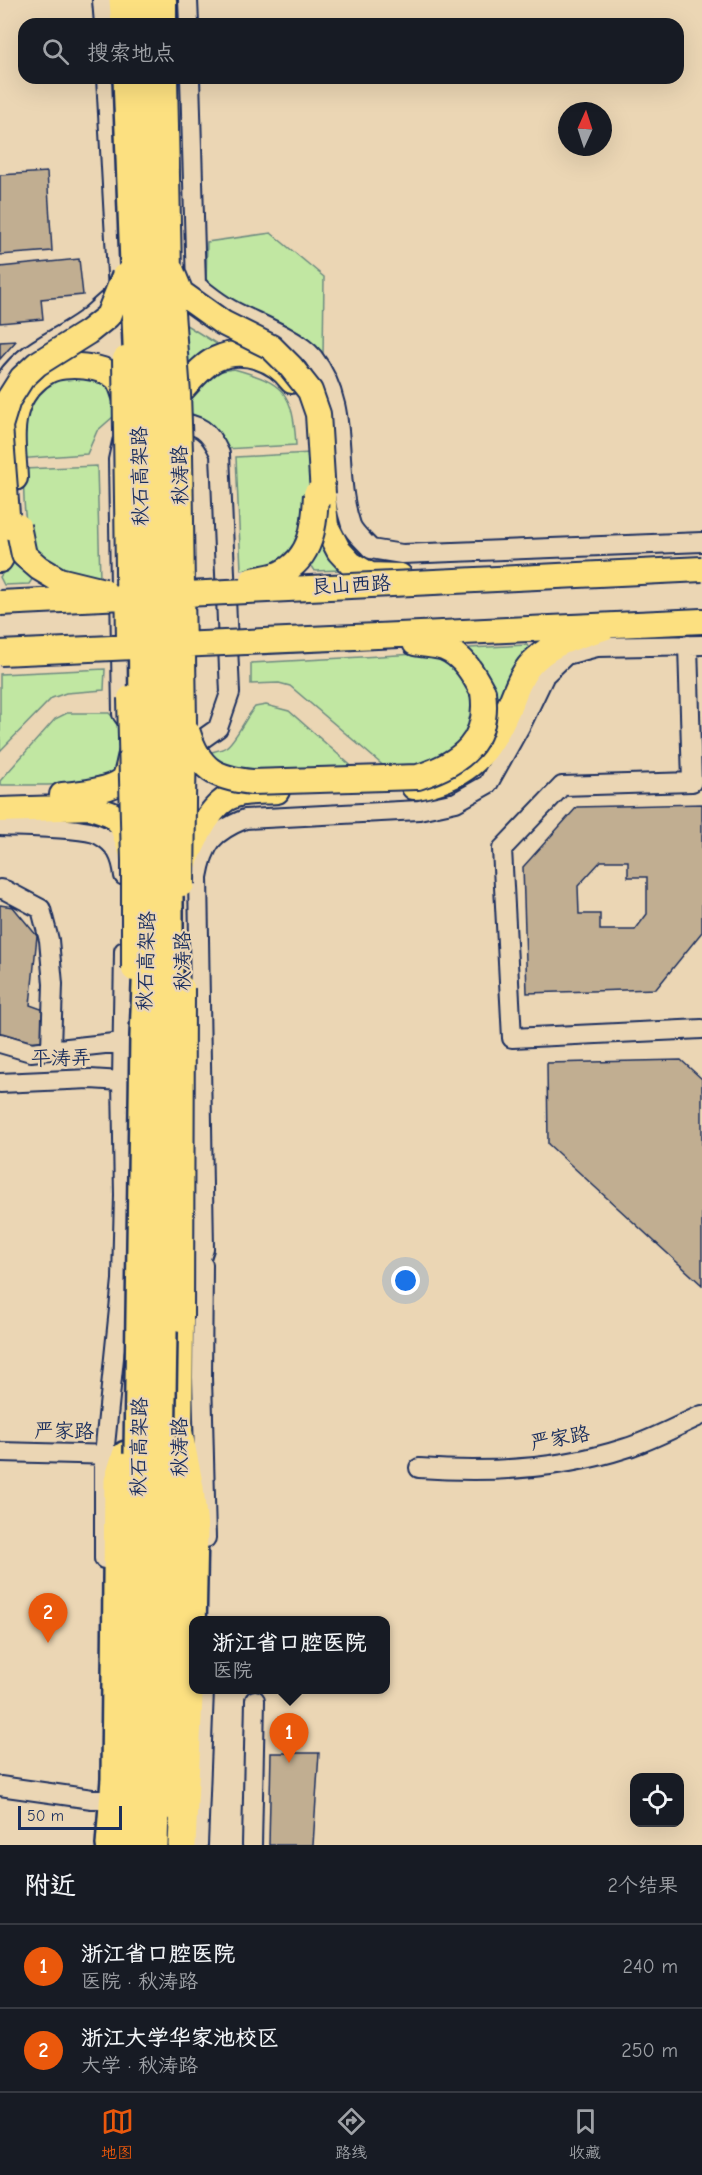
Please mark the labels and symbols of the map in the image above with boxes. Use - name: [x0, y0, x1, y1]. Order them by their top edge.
- north arrow: [558, 102, 612, 156]
- street label: 秋石高架路: [128, 425, 152, 526]
- street label: 秋涛路: [168, 444, 192, 505]
- street label: 艮山西路: [310, 571, 393, 599]
- street label: 秋石高架路: [133, 910, 159, 1011]
- street label: 秋涛路: [171, 930, 194, 991]
- street label: 平涛弄: [31, 1046, 91, 1070]
- your location: [391, 1266, 420, 1295]
- street label: 秋石高架路: [127, 1396, 151, 1497]
- street label: 秋涛路: [168, 1416, 191, 1477]
- street label: 严家路: [34, 1419, 95, 1443]
- street label: 严家路: [528, 1421, 593, 1455]
- pin: 2: [28, 1594, 68, 1643]
- pin: 1: [270, 1714, 308, 1763]
- scale bar: [18, 1803, 122, 1830]

